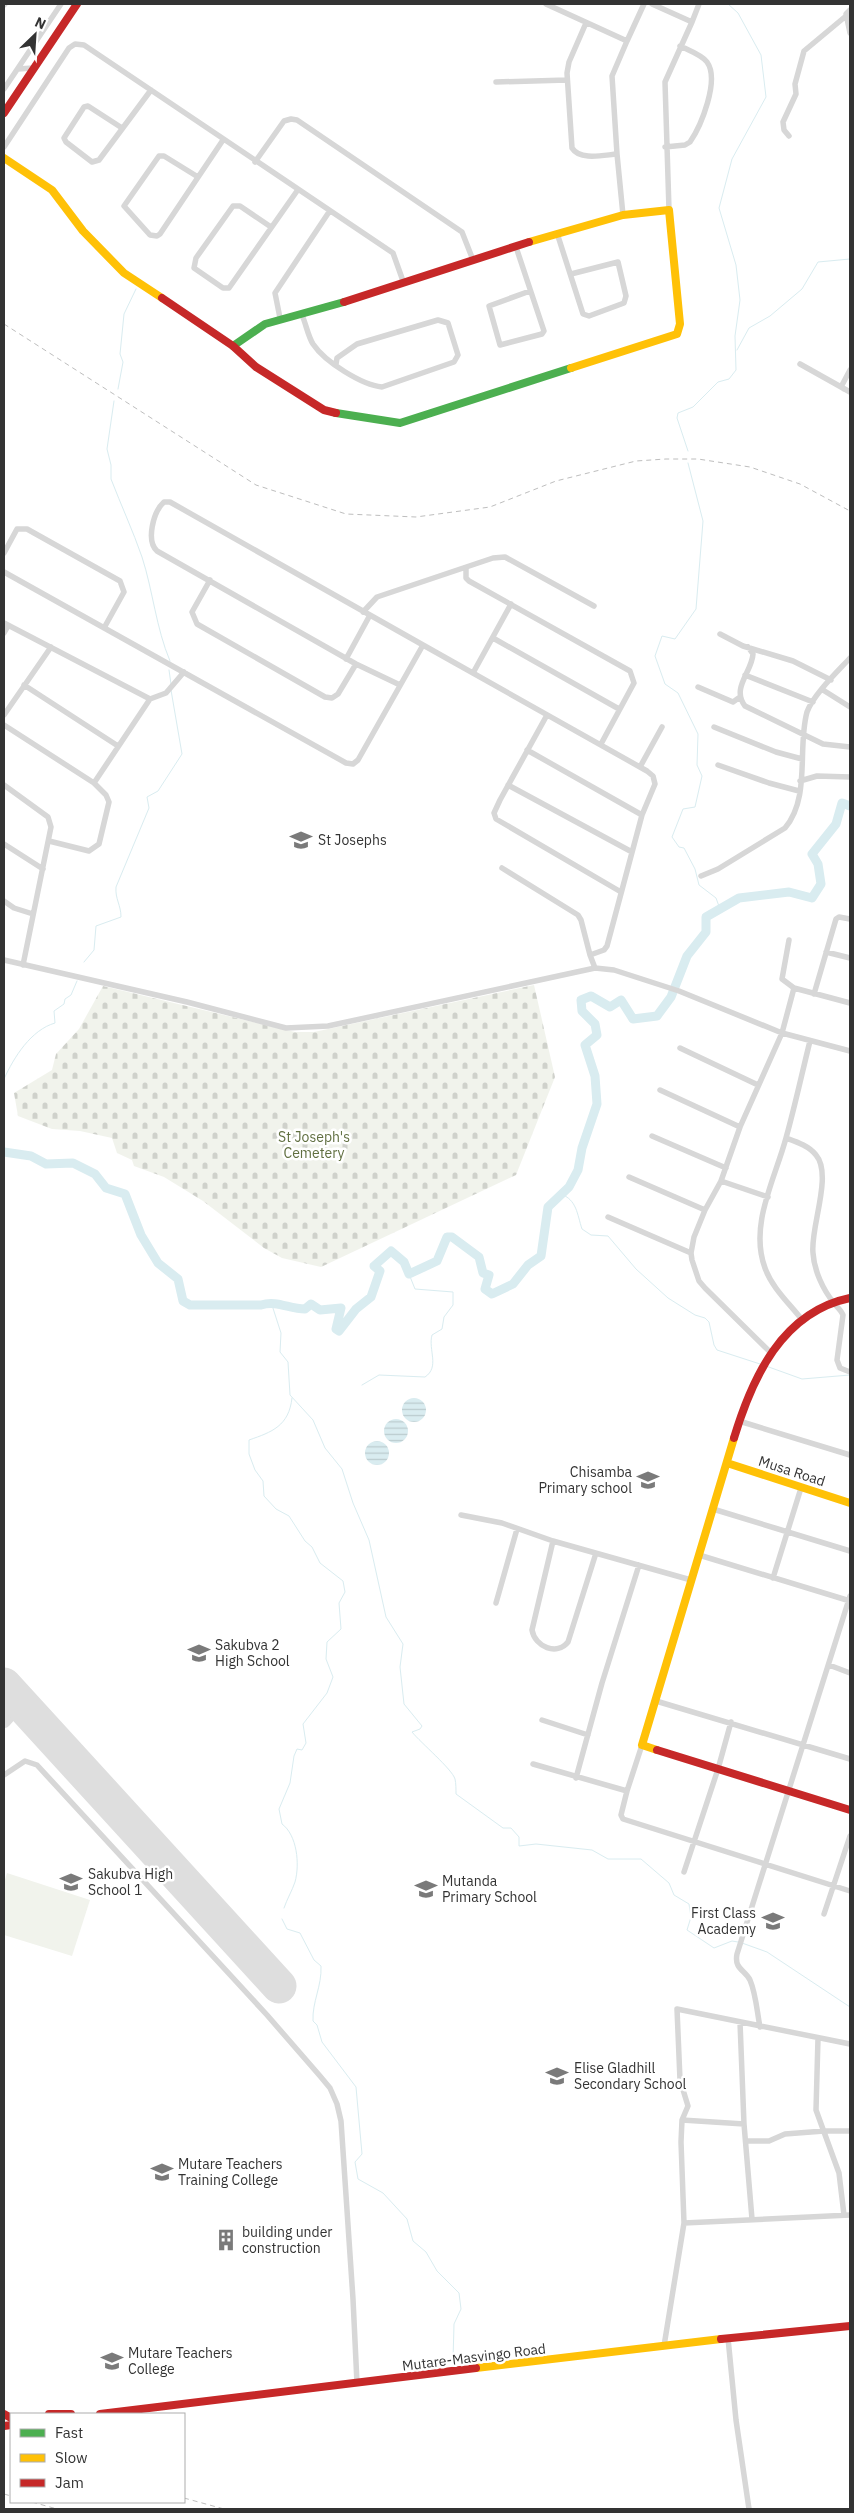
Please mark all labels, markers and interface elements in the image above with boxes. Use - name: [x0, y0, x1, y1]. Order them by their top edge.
- north arrow: [10, 10, 60, 60]
- text: N: [32, 13, 49, 34]
- school or university icon: St Josephs: [288, 827, 314, 853]
- place label: St Josephs: [318, 831, 387, 849]
- park label: St Joseph's Cemetery: [278, 1128, 350, 1162]
- street label: Musa Road: [756, 1452, 828, 1490]
- place label: Chisamba Primary school: [538, 1463, 633, 1497]
- school or university icon: Chisamba Primary school: [635, 1467, 661, 1493]
- place label: Sakubva 2 High School: [215, 1636, 290, 1670]
- school or university icon: Sakubva 2 High School: [186, 1640, 212, 1666]
- place label: Sakubva High School 1: [88, 1865, 173, 1899]
- school or university icon: Sakubva High School 1: [58, 1869, 84, 1895]
- place label: Mutanda Primary School: [442, 1872, 537, 1906]
- school or university icon: Mutanda Primary School: [413, 1876, 439, 1902]
- place label: First Class Academy: [691, 1904, 756, 1938]
- school or university icon: First Class Academy: [760, 1908, 786, 1934]
- place label: Elise Gladhill Secondary School: [574, 2059, 687, 2093]
- school or university icon: Elise Gladhill Secondary School: [544, 2063, 570, 2089]
- place label: Mutare Teachers Training College: [178, 2155, 283, 2189]
- school or university icon: Mutare Teachers Training College: [149, 2159, 175, 2185]
- place label: building under construction: [242, 2223, 333, 2257]
- building icon: building under construction: [213, 2227, 239, 2253]
- street label: Mutare-Masvingo Road: [401, 2339, 547, 2375]
- place label: Mutare Teachers College: [128, 2344, 233, 2378]
- school or university icon: Mutare Teachers College: [99, 2348, 125, 2374]
- legend: [10, 2413, 185, 2503]
- text: Fast: [55, 2423, 83, 2442]
- text: Slow: [55, 2448, 88, 2467]
- text: Jam: [55, 2473, 84, 2492]

